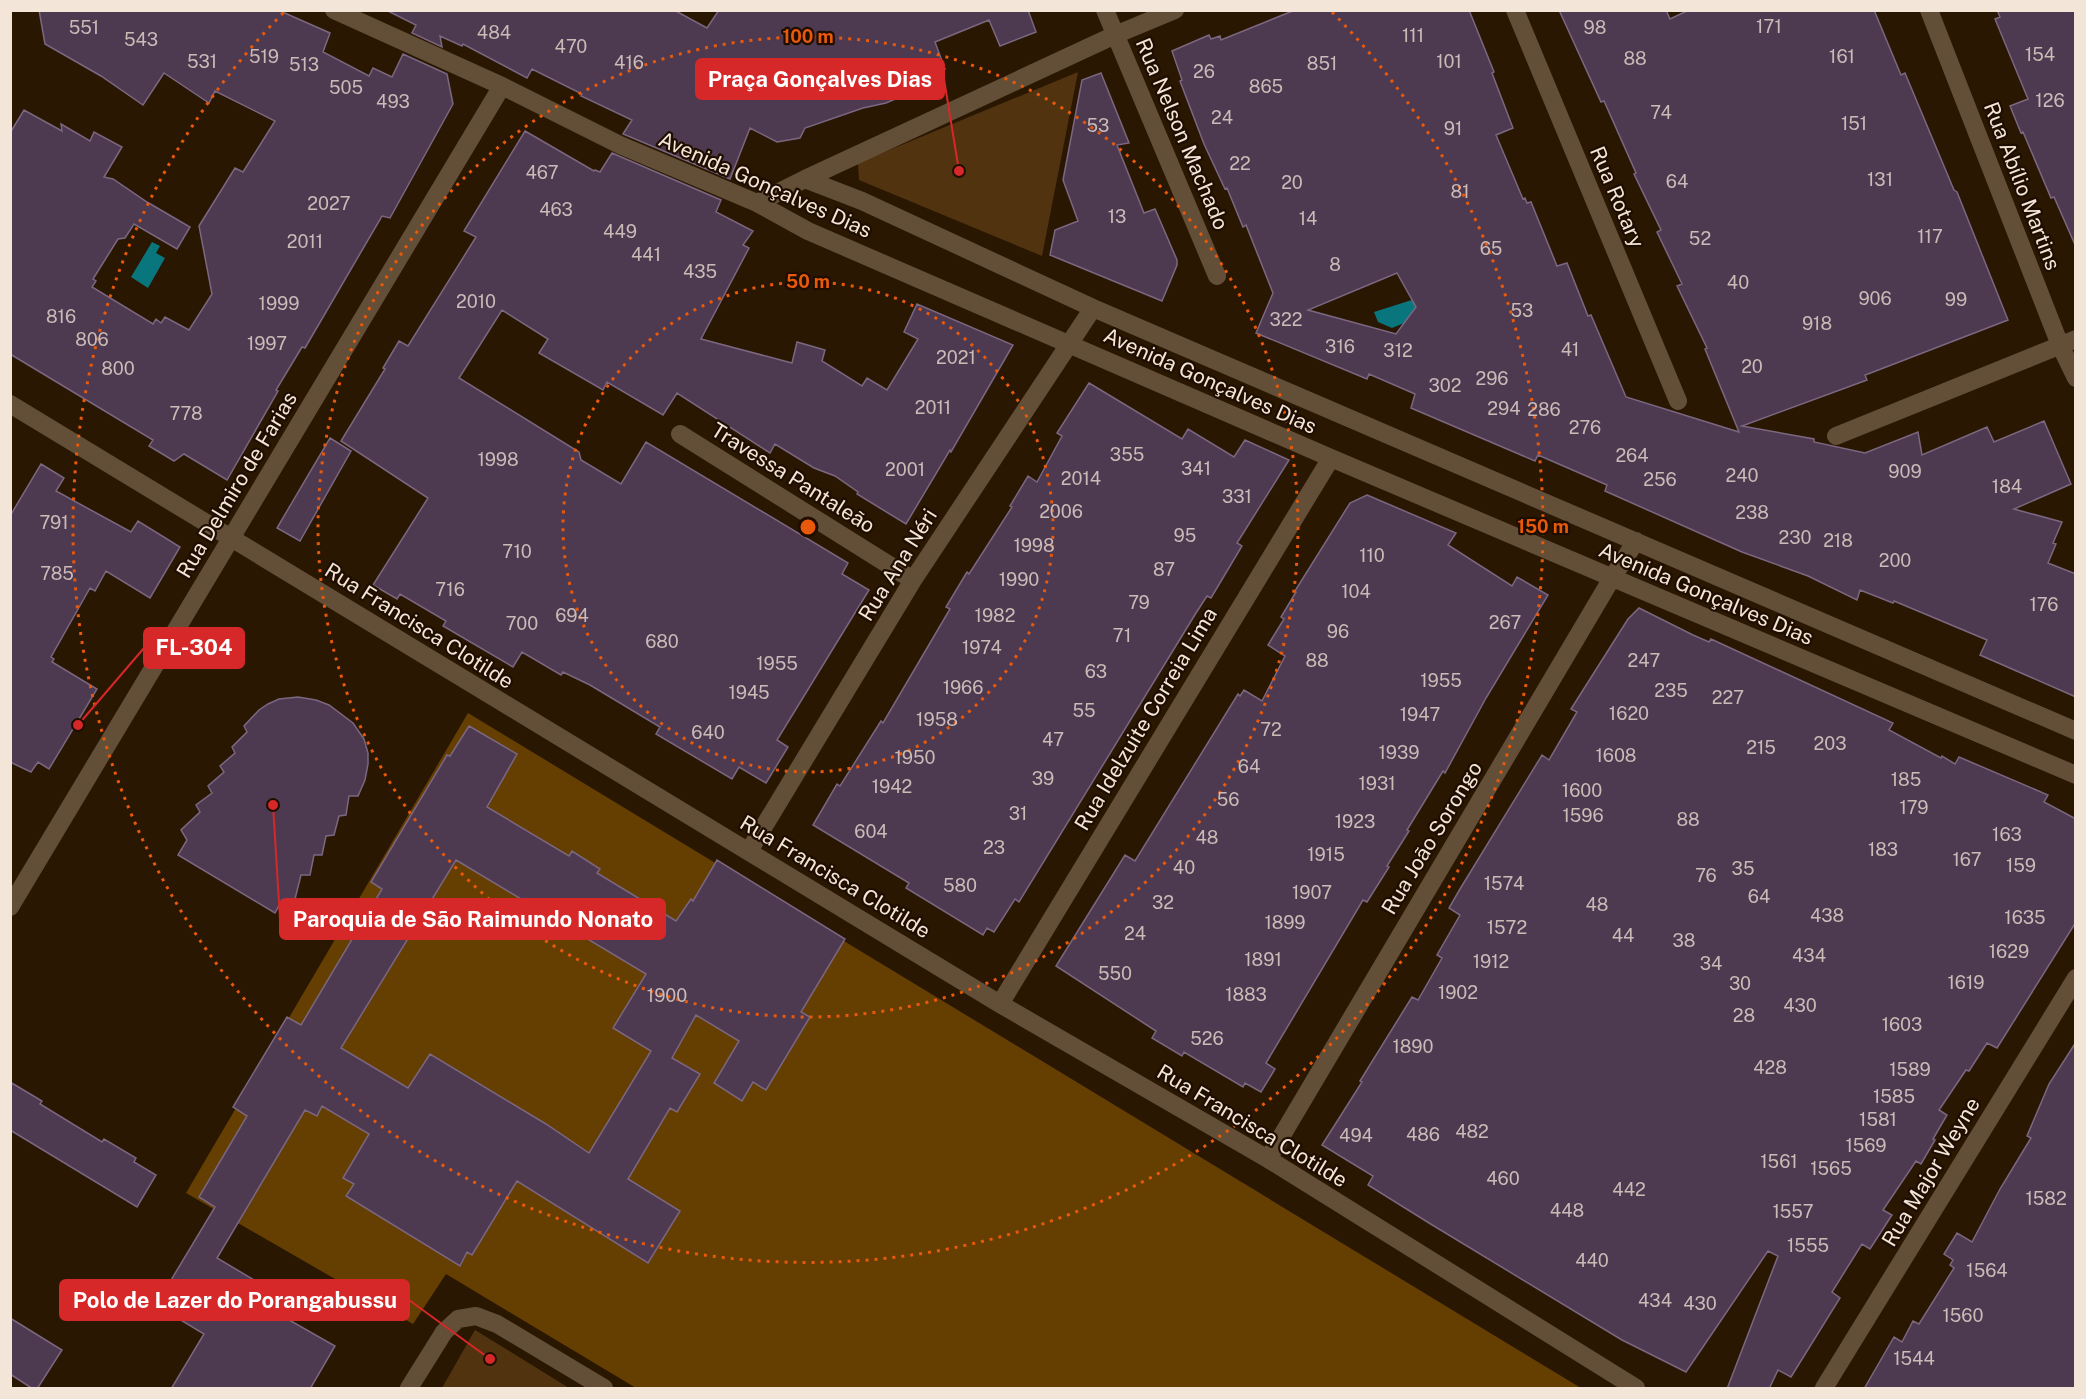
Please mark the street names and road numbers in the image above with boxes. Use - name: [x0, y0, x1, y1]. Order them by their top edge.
- street label: Rua Nelson Machado: [1131, 34, 1234, 233]
- street label: Rua Abílio Martins: [1979, 98, 2066, 273]
- street label: Avenida Gonçalves Dias: [655, 126, 876, 243]
- street label: Rua Rotary: [1585, 142, 1650, 251]
- street label: Avenida Gonçalves Dias: [1100, 322, 1321, 439]
- street label: Rua Delmiro de Farias: [171, 387, 302, 582]
- street label: Travessa Pantaleão: [707, 417, 880, 538]
- street label: Rua Ana Néri: [853, 504, 942, 625]
- street label: Avenida Gonçalves Dias: [1595, 537, 1817, 650]
- street label: Rua Francisca Clotilde: [320, 557, 518, 694]
- street label: Rua Idelzuite Correia Lima: [1069, 603, 1222, 835]
- street label: Rua João Sorongo: [1376, 757, 1487, 919]
- street label: Rua Francisca Clotilde: [736, 810, 935, 943]
- street label: Rua Francisca Clotilde: [1153, 1059, 1352, 1192]
- street label: Rua Major Weyne: [1876, 1093, 1985, 1251]

